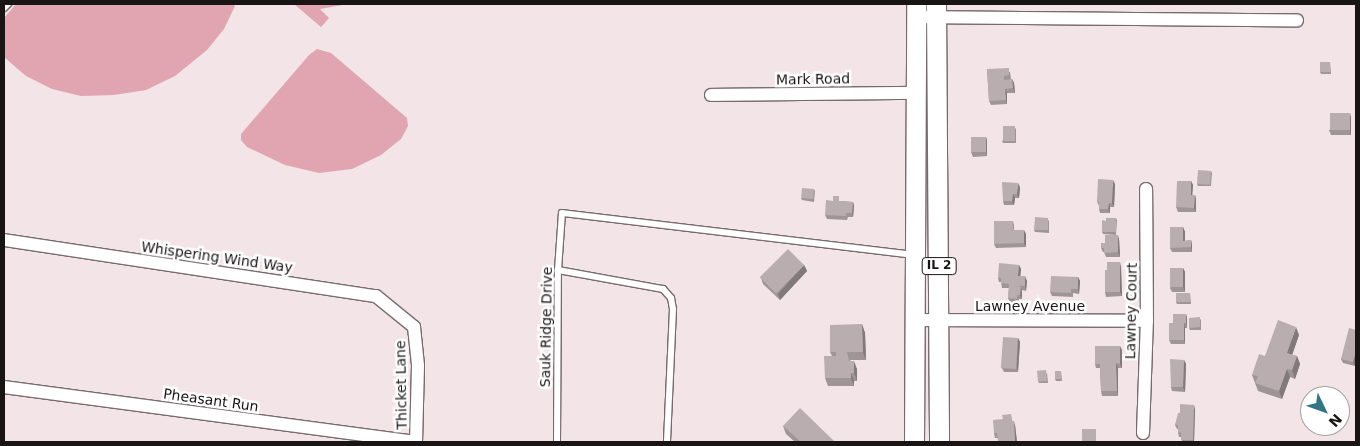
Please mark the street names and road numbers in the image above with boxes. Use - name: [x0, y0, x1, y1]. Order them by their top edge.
- street label: Mark Road: [776, 70, 850, 88]
- street label: Whispering Wind Way: [140, 238, 294, 276]
- road number: IL 2: [922, 256, 956, 276]
- street label: Lawney Court: [1122, 263, 1140, 359]
- street label: Sauk Ridge Drive: [537, 267, 555, 387]
- street label: Lawney Avenue: [975, 298, 1085, 314]
- street label: Thicket Lane: [392, 340, 410, 430]
- street label: Pheasant Run: [162, 385, 260, 415]

